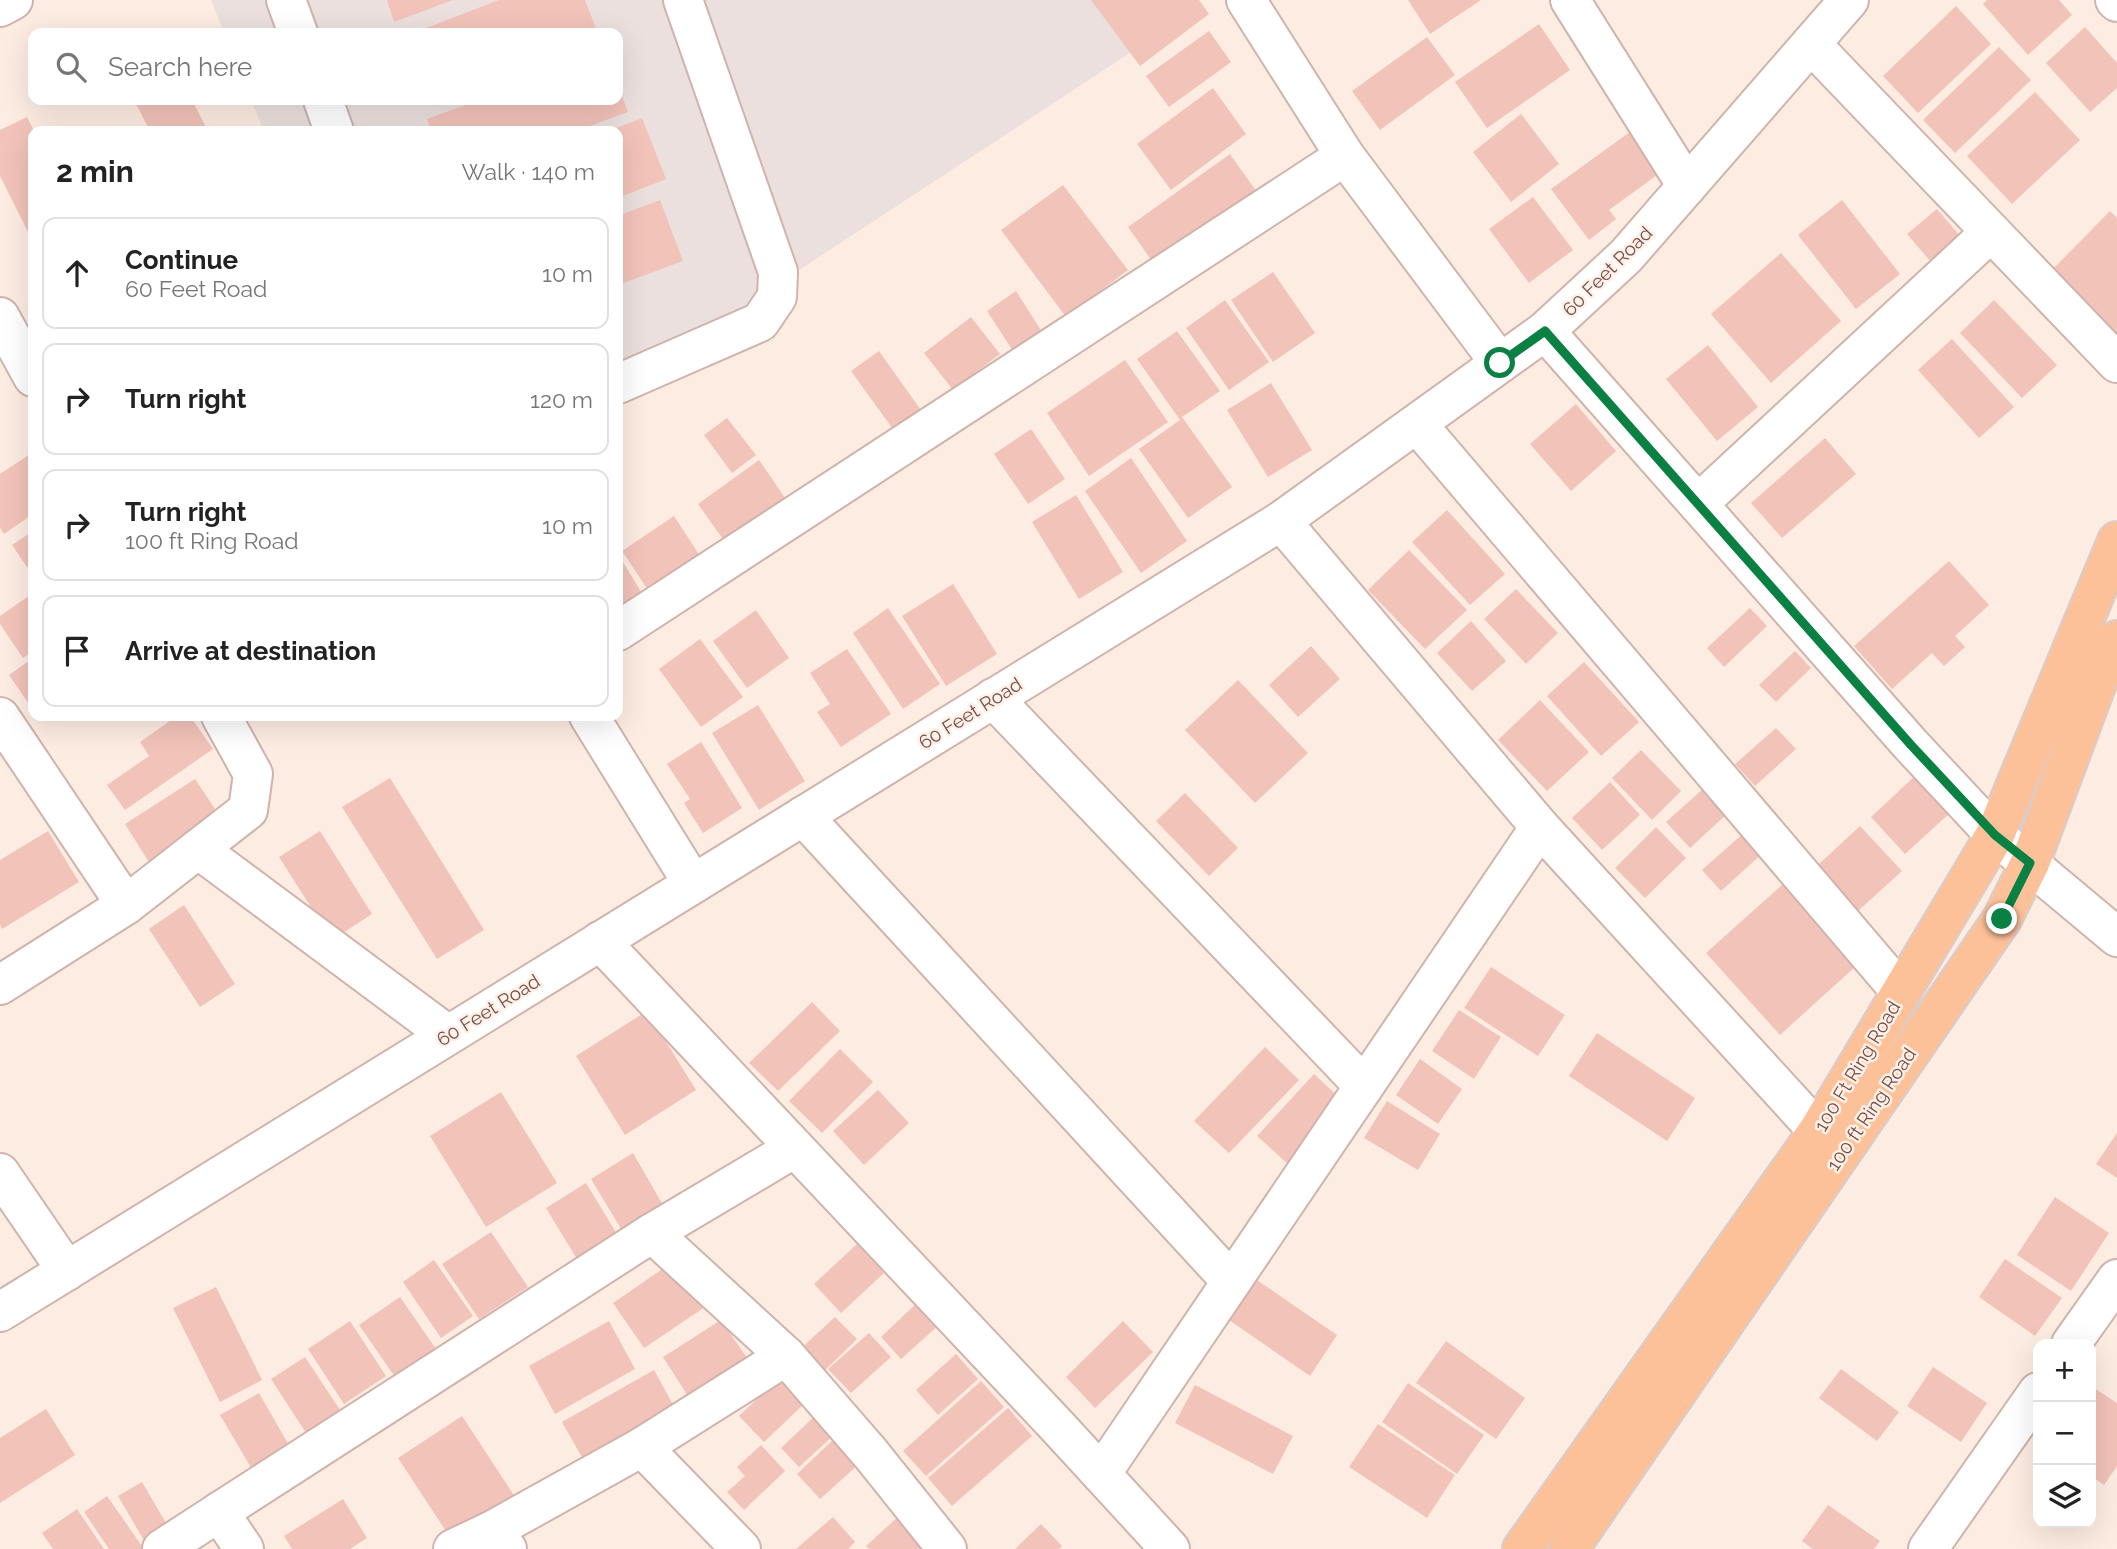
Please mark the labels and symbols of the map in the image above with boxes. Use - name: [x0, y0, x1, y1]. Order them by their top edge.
- street label: 60 Feet Road: [1558, 222, 1656, 320]
- route start: [1484, 347, 1515, 378]
- street label: 60 Feet Road: [914, 673, 1026, 753]
- route end: [1986, 903, 2017, 934]
- street label: 60 Feet Road: [432, 970, 544, 1050]
- street label: 100 Ft Ring Road: [1809, 997, 1905, 1135]
- street label: 100 ft Ring Road: [1822, 1043, 1920, 1175]

